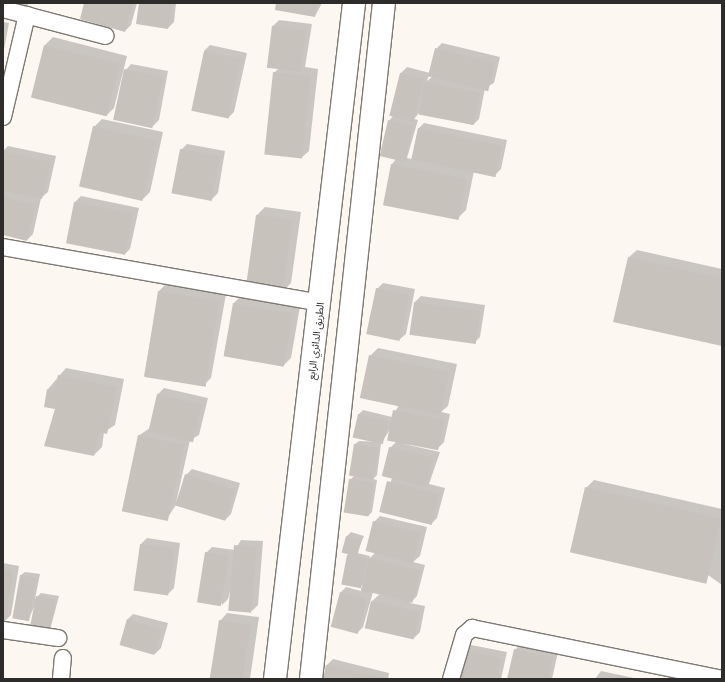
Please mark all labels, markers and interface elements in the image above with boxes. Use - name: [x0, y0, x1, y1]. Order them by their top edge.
- street label: الطريق الدائري الرابع: [305, 302, 327, 380]

